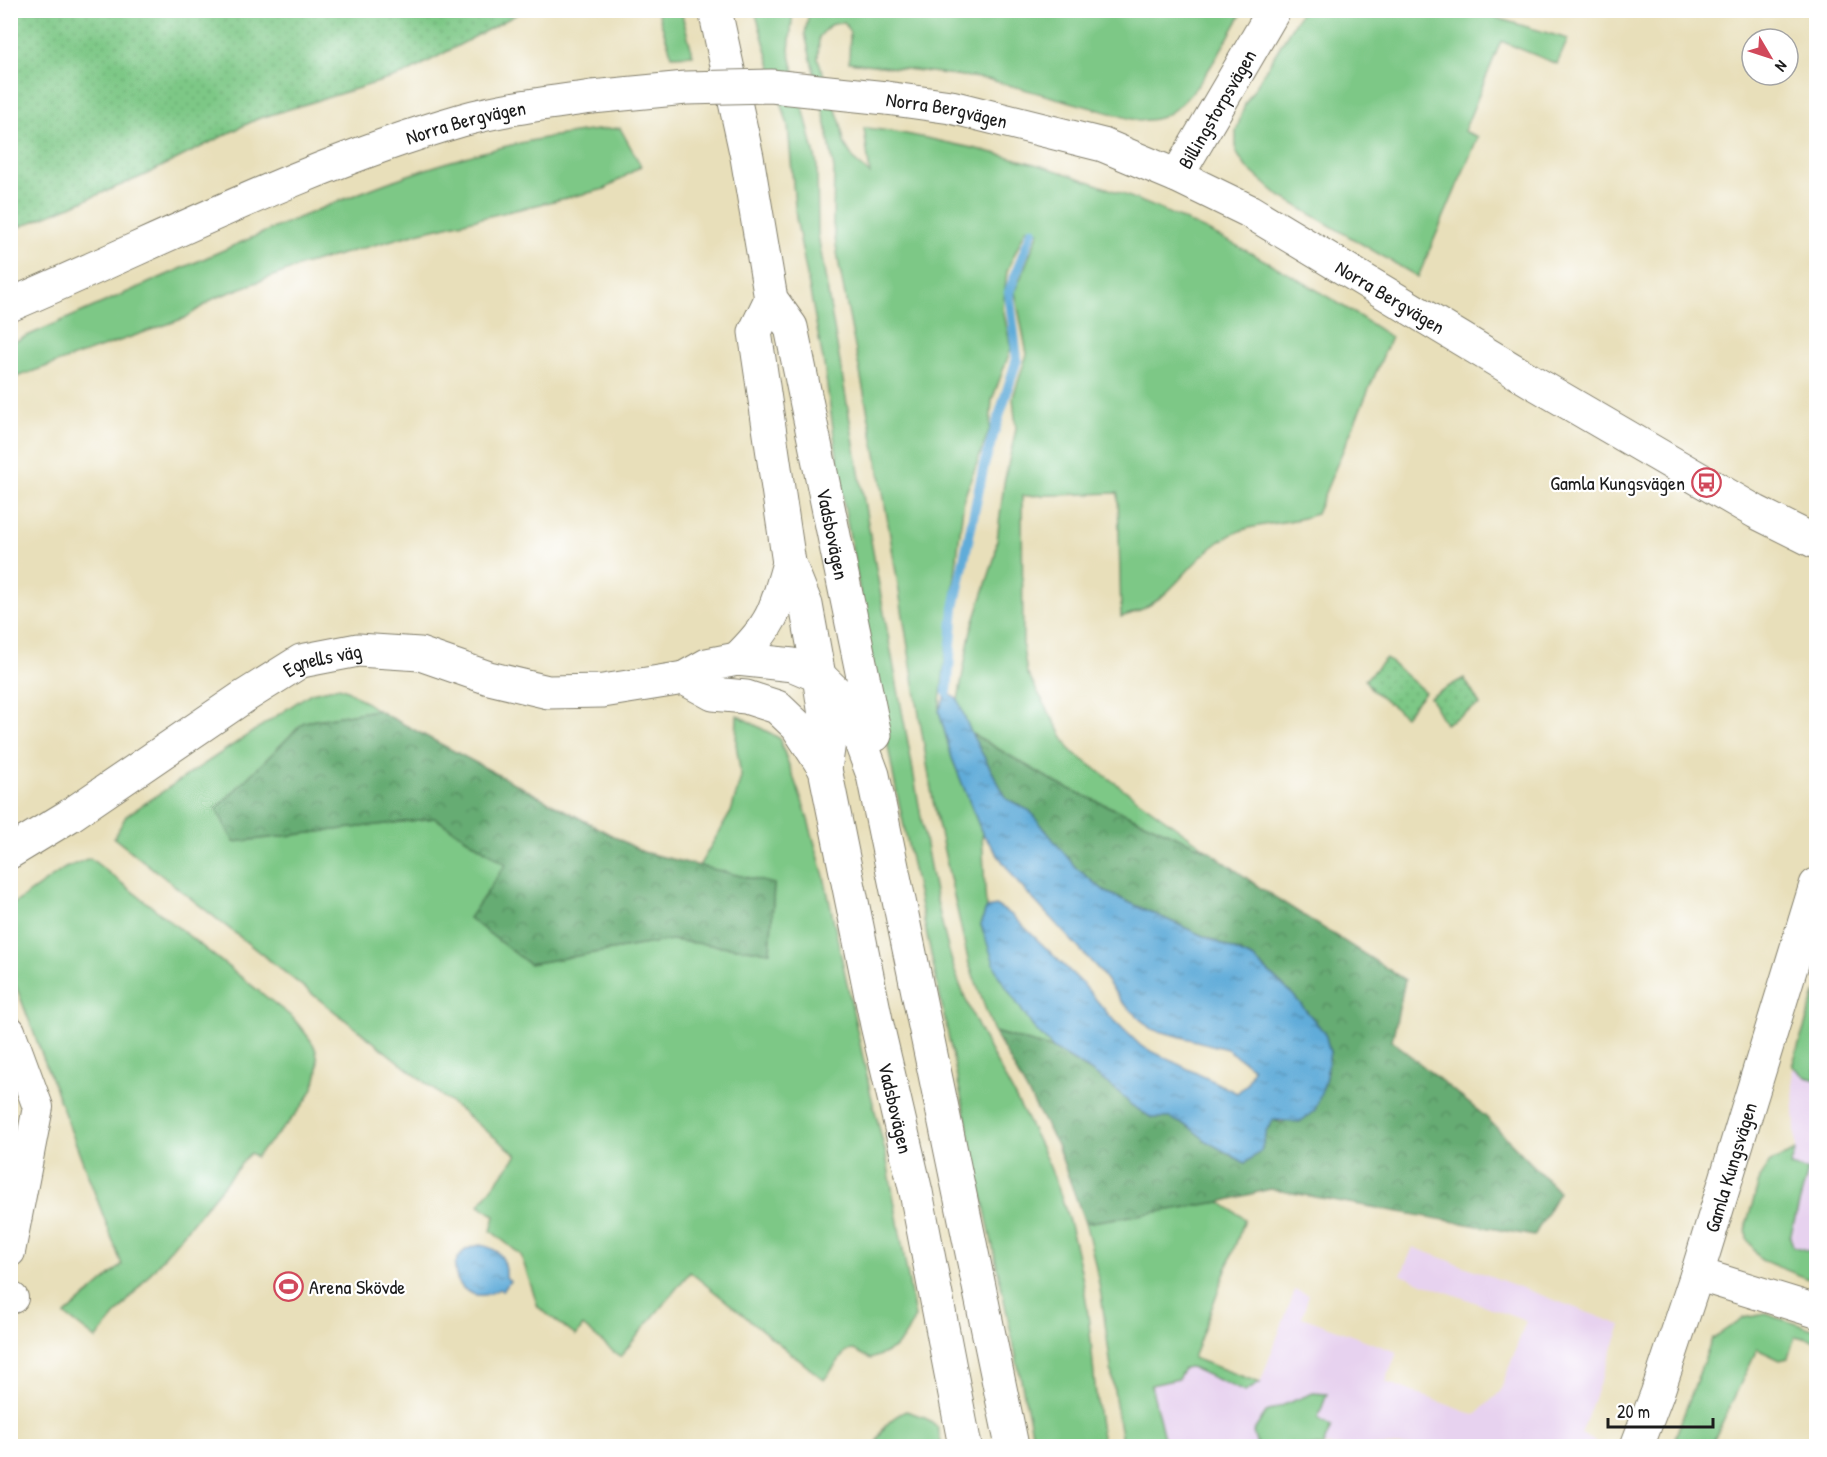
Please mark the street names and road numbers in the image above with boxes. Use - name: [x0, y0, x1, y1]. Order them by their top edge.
- street label: Billingstorpsvägen: [1171, 44, 1262, 173]
- street label: Norra Bergvägen: [885, 85, 1010, 134]
- street label: Norra Bergvägen: [402, 93, 528, 150]
- street label: Norra Bergvägen: [1331, 253, 1450, 340]
- street label: Vadsbovägen: [811, 486, 856, 582]
- street label: Egnells väg: [277, 636, 364, 683]
- street label: Vadsbovägen: [873, 1060, 920, 1156]
- street label: Gamla Kungsvägen: [1697, 1099, 1762, 1235]

